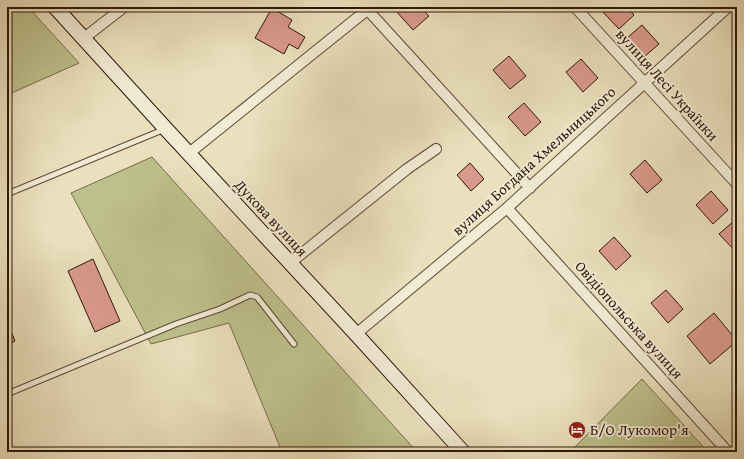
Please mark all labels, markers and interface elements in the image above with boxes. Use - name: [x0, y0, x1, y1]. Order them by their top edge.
- street label: вулиця Лесі Українки: [611, 24, 724, 145]
- street label: вулиця Богдана Хмельницького: [447, 81, 620, 240]
- street label: Дукова вулиця: [229, 174, 313, 261]
- street label: Овідіопольська вулиця: [571, 256, 688, 384]
- place label: Б/О Лукомор'я: [590, 419, 689, 440]
- hotel icon: Б/О Лукомор'я: [567, 420, 587, 440]

